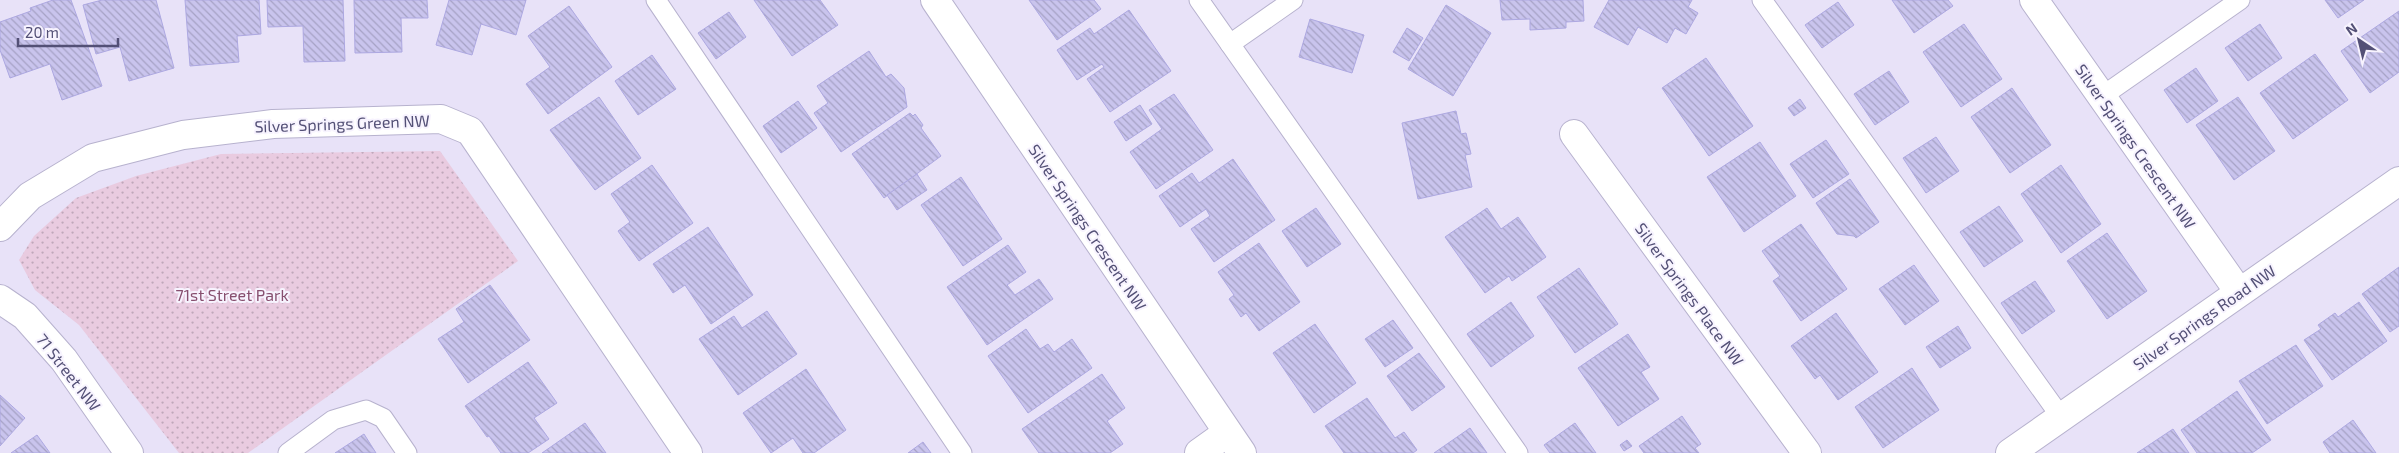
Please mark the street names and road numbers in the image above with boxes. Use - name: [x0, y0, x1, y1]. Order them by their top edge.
- street label: Silver Springs Crescent NW: [2072, 60, 2200, 232]
- street label: Silver Springs Green NW: [254, 110, 430, 136]
- street label: Silver Springs Crescent NW: [1025, 140, 1151, 314]
- street label: Silver Springs Place NW: [1632, 219, 1748, 369]
- street label: Silver Springs Road NW: [2129, 261, 2279, 373]
- street label: 71 Street NW: [33, 330, 105, 414]

